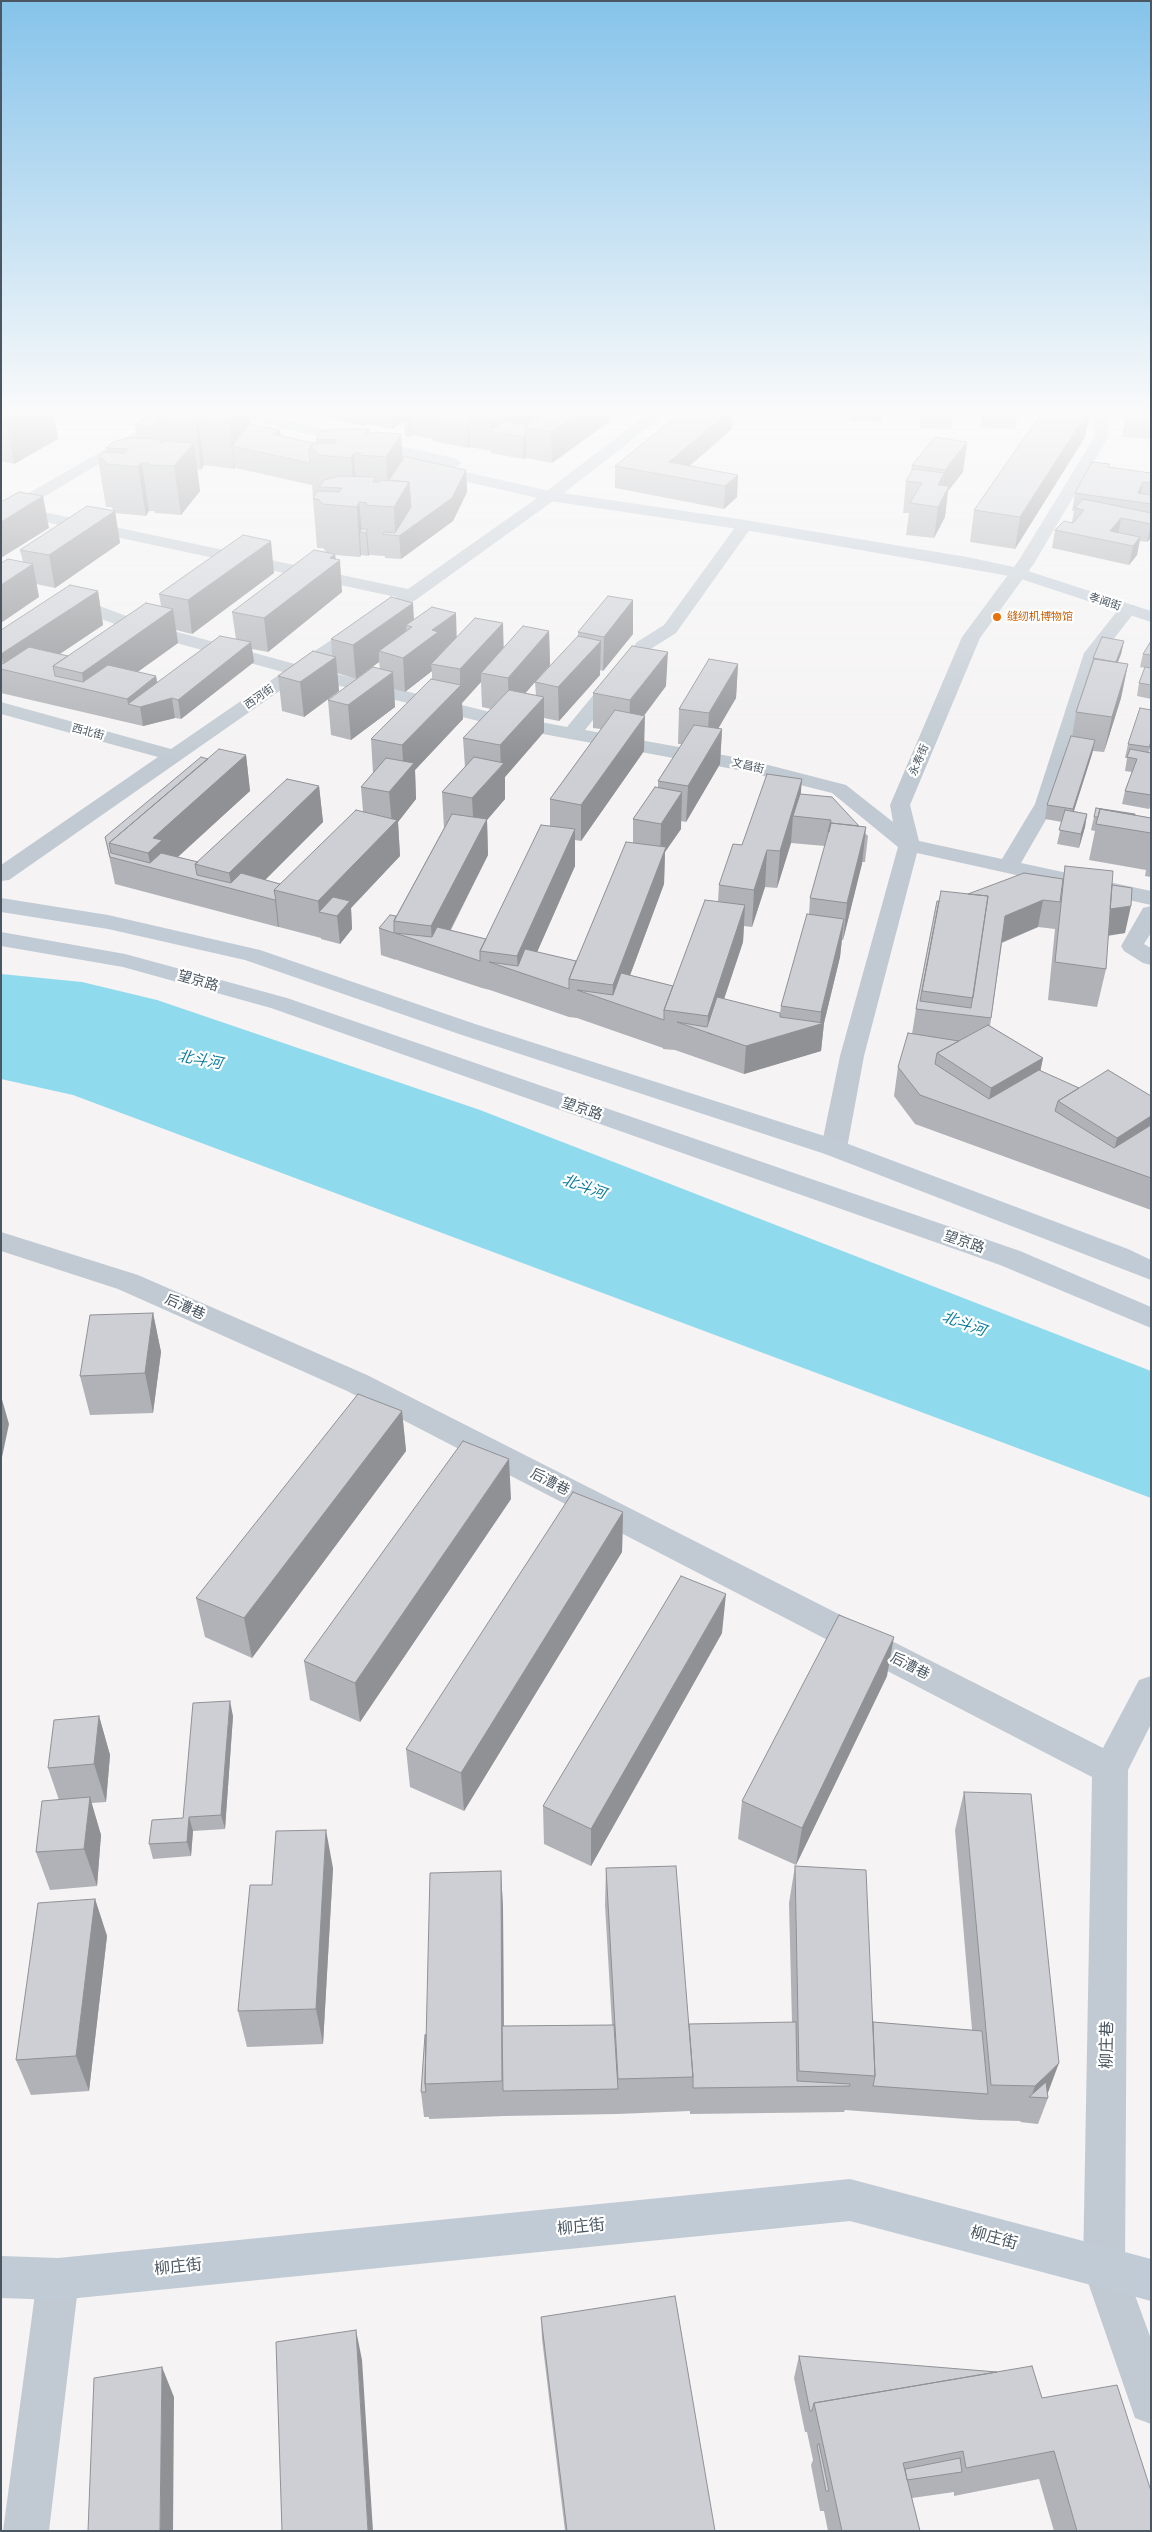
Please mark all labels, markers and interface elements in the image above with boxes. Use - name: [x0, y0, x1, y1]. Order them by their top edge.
- street label: 孝闻街: [1087, 591, 1123, 613]
- place label: 缝纫机博物馆: [1007, 610, 1073, 624]
- marker: 缝纫机博物馆: [991, 611, 1003, 623]
- street label: 西河街: [242, 682, 276, 712]
- street label: 西北街: [70, 721, 106, 743]
- street label: 永寿街: [906, 742, 932, 778]
- street label: 文昌街: [730, 756, 766, 776]
- street label: 望京路: [175, 967, 221, 995]
- water label: 北斗河: [176, 1047, 224, 1073]
- street label: 望京路: [559, 1094, 605, 1124]
- water label: 北斗河: [560, 1171, 608, 1203]
- street label: 望京路: [941, 1227, 987, 1257]
- street label: 后漕巷: [162, 1291, 208, 1323]
- water label: 北斗河: [940, 1308, 988, 1340]
- street label: 后漕巷: [527, 1465, 573, 1499]
- street label: 后漕巷: [887, 1649, 933, 1683]
- street label: 柳庄巷: [1097, 2021, 1117, 2069]
- street label: 柳庄街: [556, 2215, 606, 2239]
- street label: 柳庄街: [968, 2223, 1020, 2253]
- street label: 柳庄街: [153, 2255, 203, 2279]

